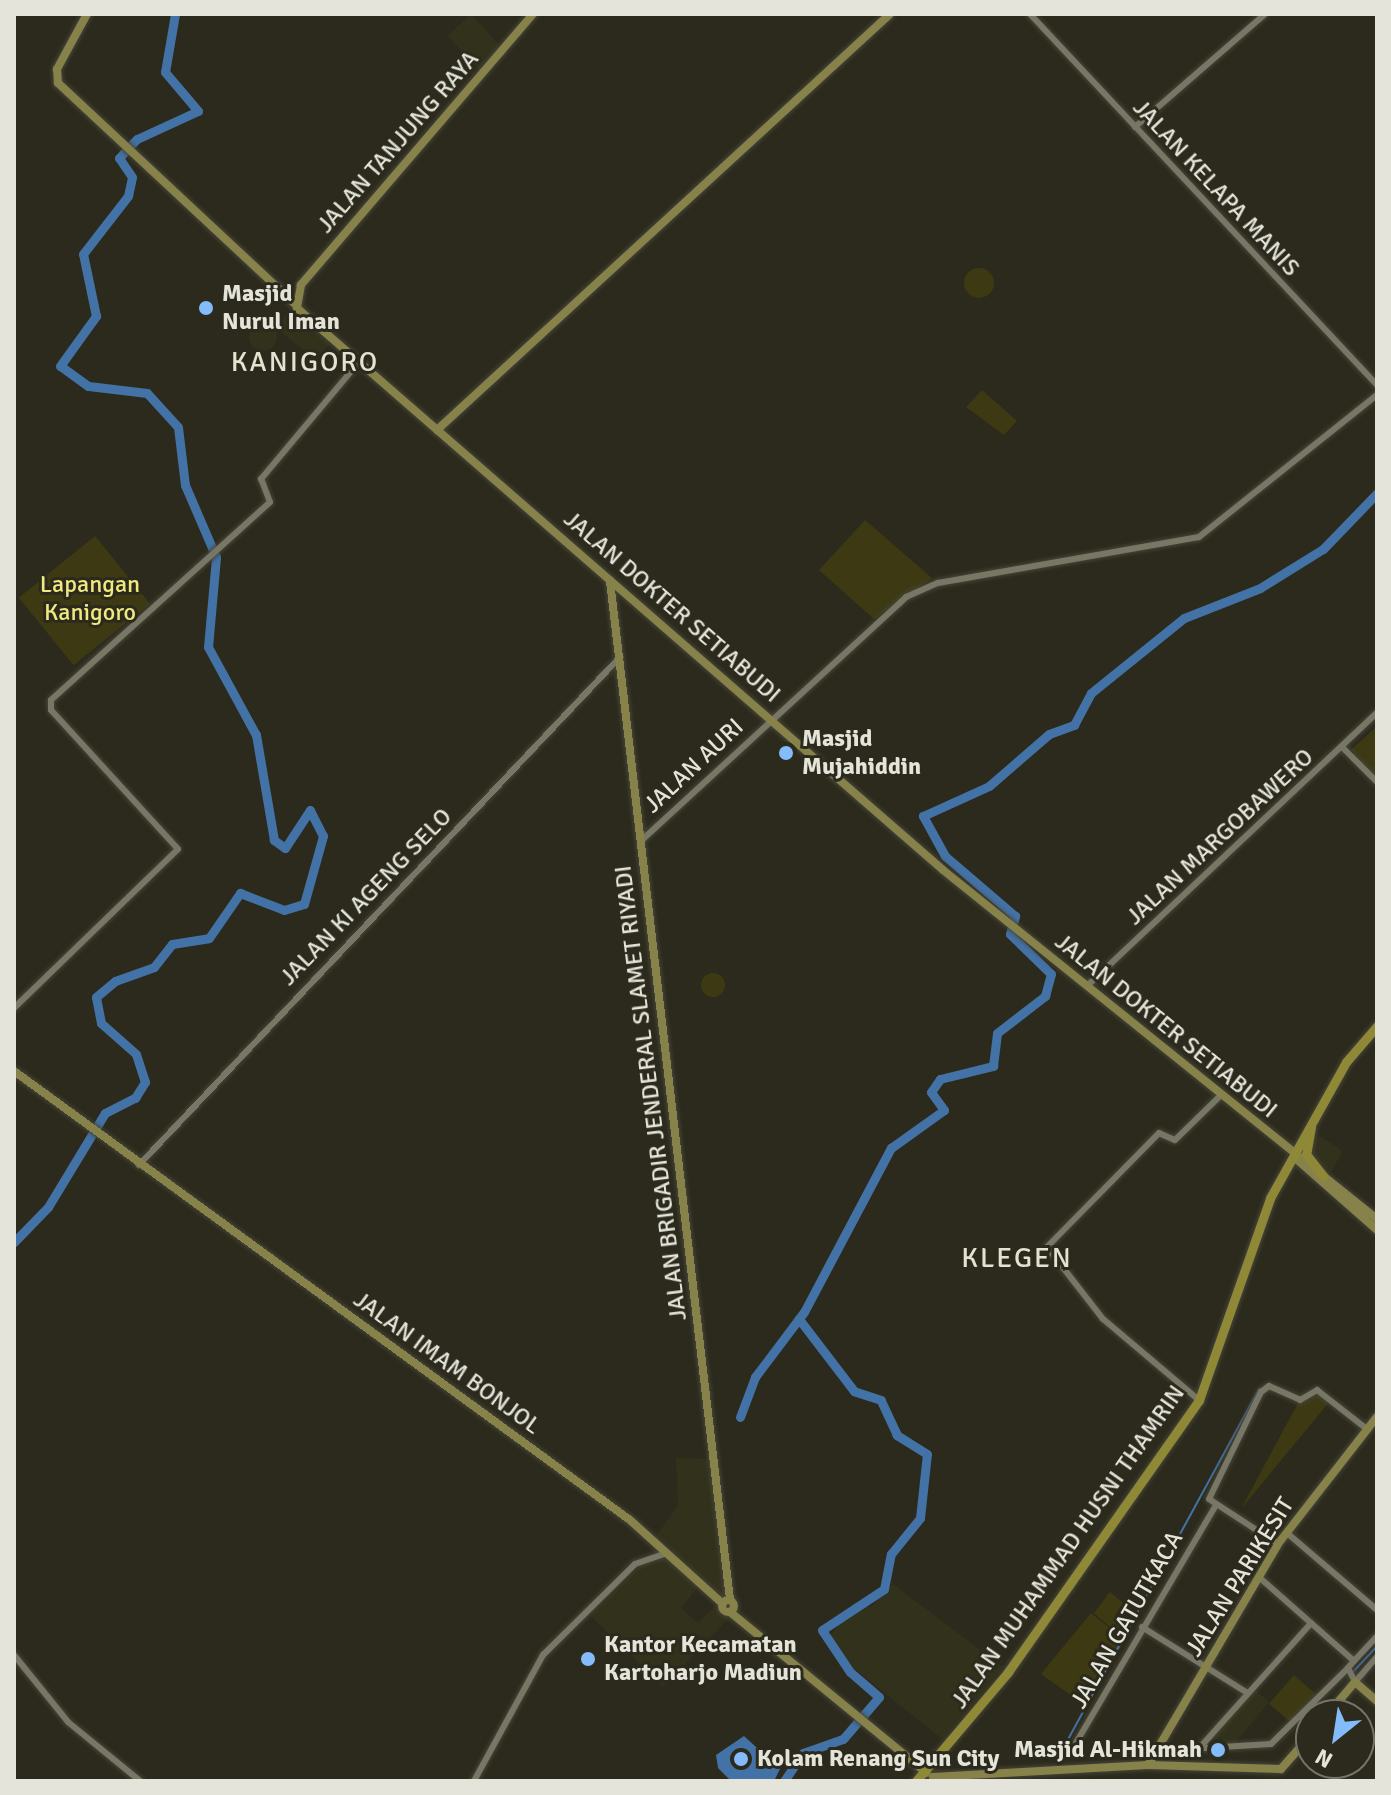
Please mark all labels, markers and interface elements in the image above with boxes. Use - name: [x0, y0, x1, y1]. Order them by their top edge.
- street label: JALAN TANJUNG RAYA: [311, 45, 485, 239]
- street label: JALAN KELAPA MANIS: [1127, 94, 1305, 282]
- place label: Masjid Nurul Iman: [222, 280, 340, 336]
- marker: Masjid Nurul Iman: [197, 299, 215, 317]
- district label: KANIGORO: [231, 345, 379, 379]
- street label: JALAN DOKTER SETIABUDI: [558, 505, 786, 709]
- park label: Lapangan Kanigoro: [40, 571, 140, 627]
- street label: JALAN AURI: [638, 713, 750, 819]
- place label: Masjid Mujahiddin: [802, 725, 921, 781]
- street label: JALAN MARGOBAWERO: [1120, 743, 1320, 931]
- marker: Masjid Mujahiddin: [777, 744, 795, 762]
- street label: JALAN KI AGENG SELO: [274, 802, 458, 992]
- street label: JALAN BRIGADIR JENDERAL SLAMET RIYADI: [609, 864, 693, 1322]
- street label: JALAN DOKTER SETIABUDI: [1049, 927, 1283, 1125]
- district label: KLEGEN: [961, 1241, 1073, 1275]
- street label: JALAN IMAM BONJOL: [348, 1285, 546, 1441]
- street label: JALAN MUHAMMAD HUSNI THAMRIN: [945, 1380, 1191, 1714]
- street label: JALAN PARIKESIT: [1180, 1492, 1300, 1662]
- street label: JALAN GATUTKACA: [1065, 1526, 1189, 1714]
- place label: Kantor Kecamatan Kartoharjo Madiun: [604, 1631, 802, 1687]
- marker: Kantor Kecamatan Kartoharjo Madiun: [579, 1650, 597, 1668]
- north arrow: [1295, 1699, 1375, 1779]
- place label: Masjid Al-Hikmah: [1014, 1736, 1202, 1764]
- marker: Masjid Al-Hikmah: [1209, 1741, 1227, 1759]
- text: N: [1310, 1743, 1337, 1774]
- place label: Kolam Renang Sun City: [757, 1745, 1000, 1773]
- marker: Kolam Renang Sun City: [732, 1750, 750, 1768]

